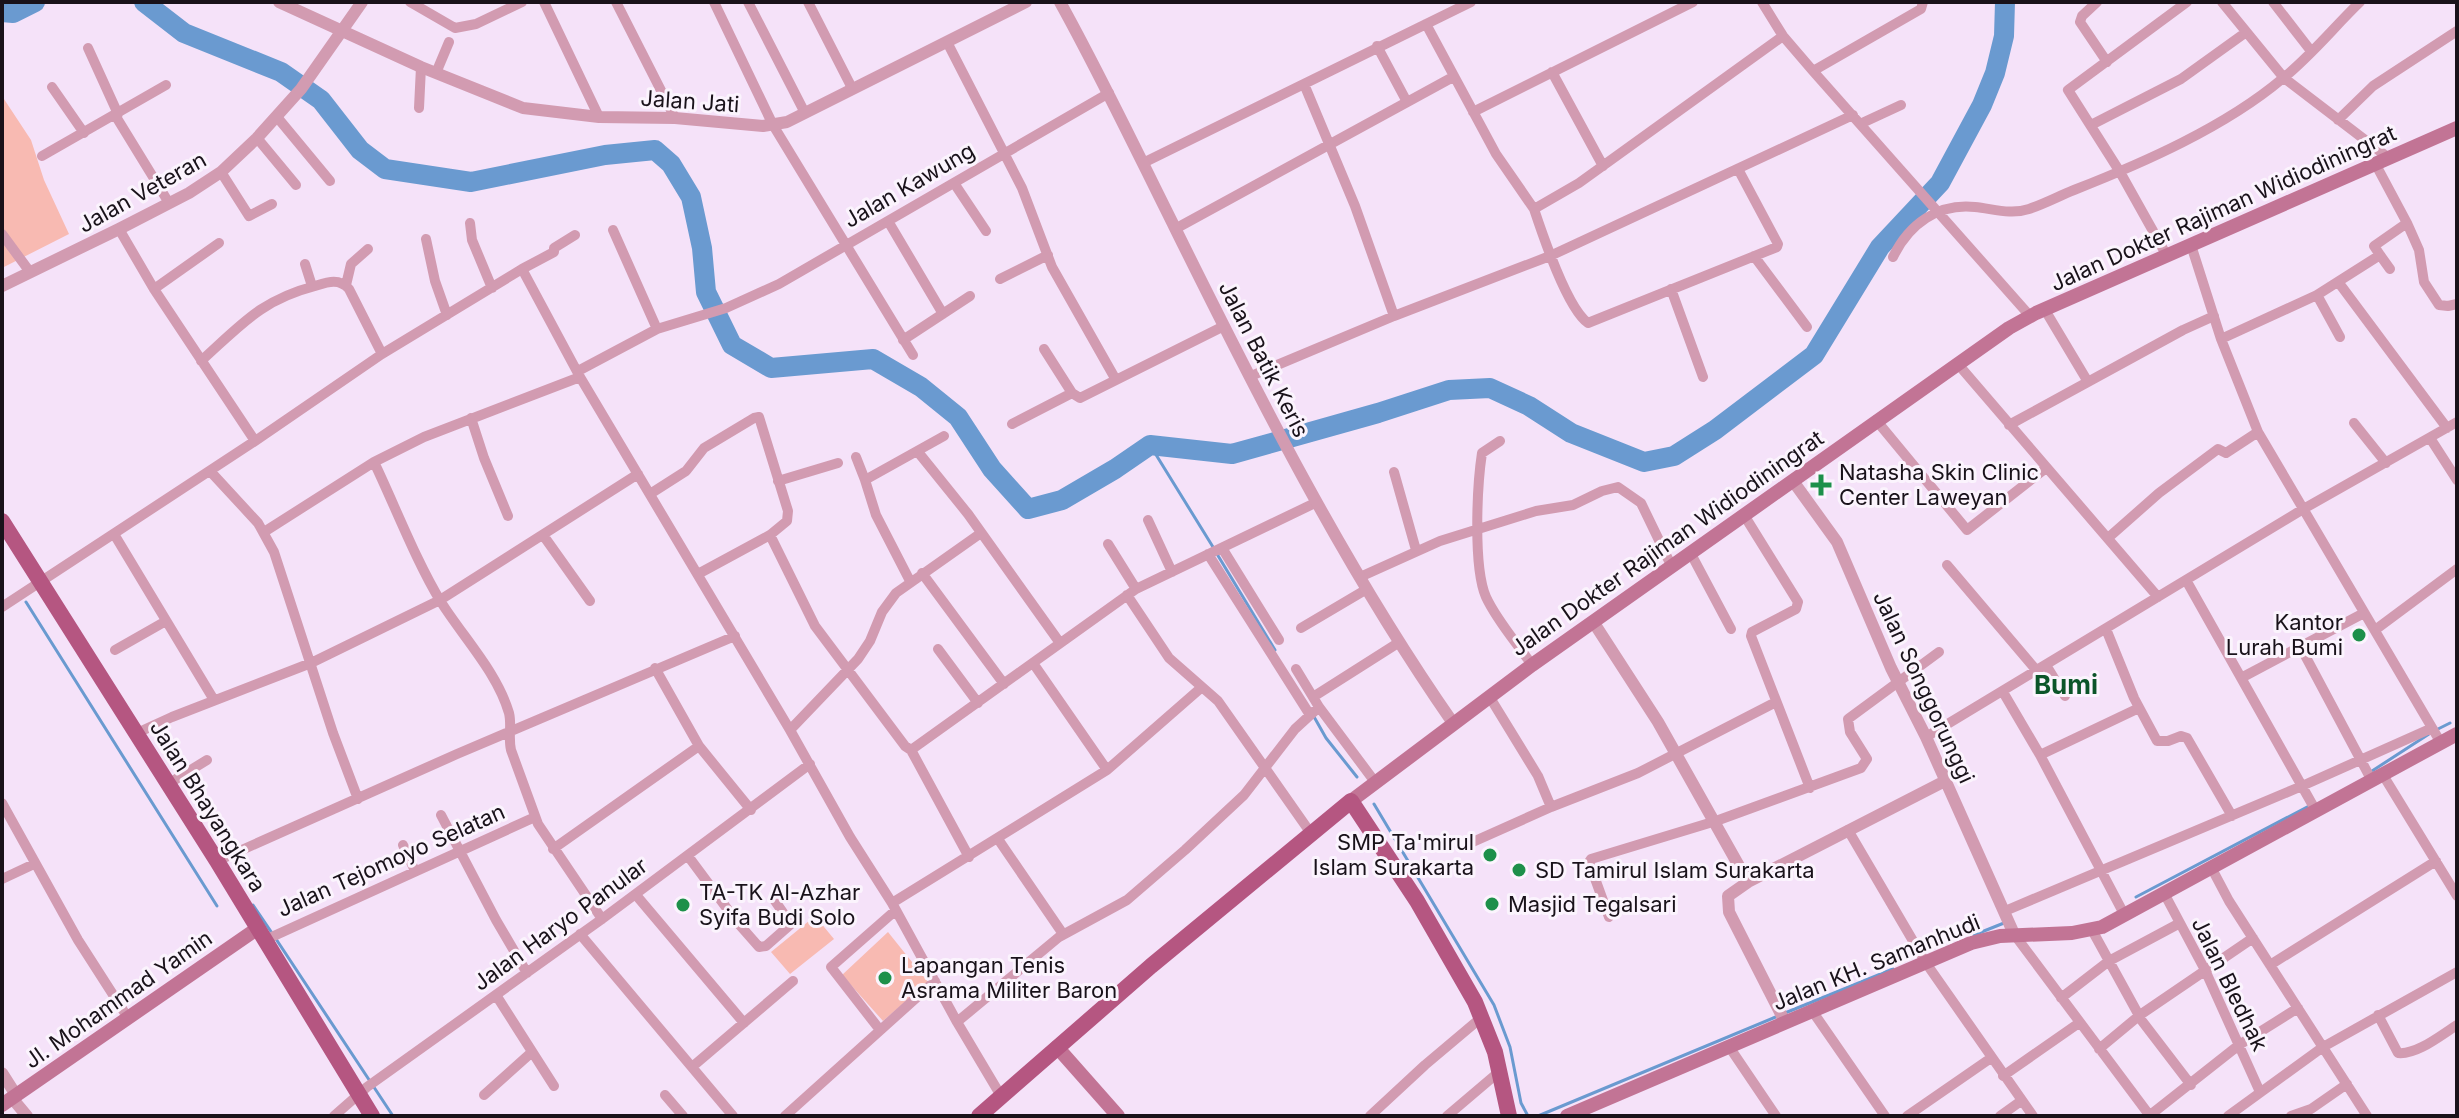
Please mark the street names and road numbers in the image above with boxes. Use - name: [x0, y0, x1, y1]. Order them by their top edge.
- street label: Jalan Jati: [640, 85, 740, 117]
- street label: Jalan Dokter Rajiman Widiodiningrat: [2046, 120, 2400, 296]
- street label: Jalan Kawung: [839, 137, 979, 233]
- street label: Jalan Veteran: [74, 146, 210, 238]
- street label: Jalan Batik Keris: [1213, 277, 1315, 441]
- street label: Jalan Dokter Rajiman Widiodiningrat: [1506, 425, 1828, 661]
- street label: Jalan Songgorunggi: [1868, 587, 1980, 787]
- street label: Jalan Bhayangkara: [145, 715, 271, 897]
- street label: Jalan Tejomoyo Selatan: [273, 798, 509, 922]
- street label: Jalan Haryo Panular: [468, 852, 652, 996]
- street label: Jalan KH. Samanhudi: [1769, 908, 1983, 1016]
- street label: Jalan Bledhak: [2186, 913, 2274, 1055]
- street label: Jl. Mohammad Yamin: [19, 924, 217, 1074]

